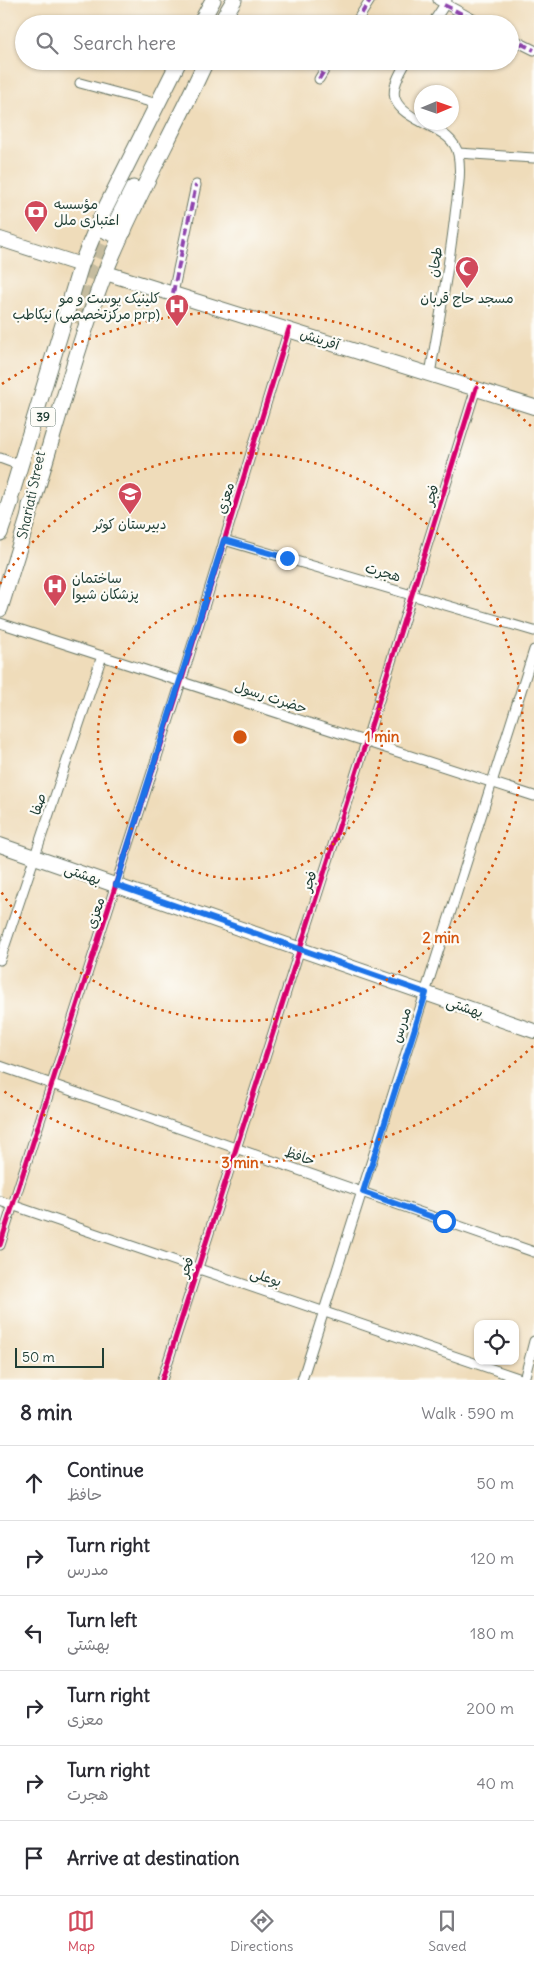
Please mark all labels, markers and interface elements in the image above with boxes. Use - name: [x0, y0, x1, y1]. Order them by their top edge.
- search box: [15, 15, 519, 70]
- icon: search: [33, 29, 61, 57]
- text: Search here: [73, 31, 176, 55]
- north arrow: [414, 85, 459, 130]
- place label: مؤسسه اعتباری ملل: [54, 195, 119, 229]
- bank icon: مؤسسه اعتباری ملل: [23, 199, 49, 233]
- street label: طحان: [424, 245, 446, 279]
- mosque icon: مسجد حاج قربان: [454, 255, 480, 289]
- place label: کلینیک پوست و مو نیکاطب (مرکزتخصصی prp): [13, 289, 160, 323]
- place label: مسجد حاج قربان: [420, 289, 514, 308]
- hospital icon: کلینیک پوست و مو نیکاطب (مرکزتخصصی prp): [164, 293, 190, 327]
- street label: آفرینش: [298, 324, 342, 354]
- road number: 39: [30, 408, 56, 427]
- street label: Shariati Street: [13, 449, 49, 541]
- street label: معزی: [212, 480, 238, 516]
- school or university icon: دبیرستان کوثر: [117, 481, 143, 515]
- street label: فجر: [419, 482, 443, 509]
- place label: دبیرستان کوثر: [92, 515, 167, 533]
- route end: [276, 547, 299, 570]
- street label: هجرت: [363, 558, 403, 586]
- place label: ساختمان پزشکان شیوا: [72, 569, 139, 604]
- hospital icon: ساختمان پزشکان شیوا: [42, 573, 68, 607]
- street label: حضرت رسول: [232, 677, 310, 717]
- text: 1 min: [365, 727, 400, 746]
- centre of rings: [231, 728, 249, 746]
- street label: صفا: [26, 791, 50, 817]
- street label: بهشتی: [62, 859, 104, 889]
- street label: فجر: [297, 868, 321, 895]
- street label: معزی: [81, 895, 109, 931]
- text: 2 min: [423, 928, 460, 947]
- street label: بهشتی: [444, 992, 486, 1022]
- street label: مدرس: [387, 1005, 415, 1045]
- street label: حافظ: [283, 1142, 317, 1170]
- text: 3 min: [221, 1153, 259, 1172]
- route start: [433, 1210, 456, 1233]
- street label: فجر: [174, 1254, 198, 1281]
- street label: بوعلی: [248, 1263, 284, 1291]
- map controls: [474, 1320, 519, 1365]
- button: locate: [474, 1320, 519, 1365]
- scale bar: [15, 1345, 104, 1368]
- text: 50 m: [22, 1348, 55, 1366]
- text: 8 min: [20, 1399, 72, 1426]
- text: Walk · 590 m: [421, 1403, 514, 1423]
- text: Continue: [67, 1458, 144, 1482]
- icon: ahead: [20, 1469, 48, 1497]
- text: 50 m: [476, 1473, 514, 1493]
- text: حافظ: [67, 1484, 102, 1504]
- text: Turn right: [67, 1533, 150, 1557]
- icon: right: [20, 1544, 48, 1572]
- text: 120 m: [471, 1548, 514, 1568]
- text: مدرس: [67, 1559, 109, 1579]
- text: Turn left: [67, 1608, 137, 1632]
- icon: left: [20, 1619, 48, 1647]
- text: 180 m: [470, 1623, 514, 1643]
- text: بهشتی: [67, 1634, 110, 1654]
- text: Turn right: [67, 1683, 150, 1707]
- icon: right: [20, 1694, 48, 1722]
- text: 200 m: [466, 1698, 514, 1718]
- text: معزی: [67, 1709, 104, 1729]
- text: Turn right: [67, 1758, 150, 1782]
- icon: right: [20, 1769, 48, 1797]
- text: 40 m: [476, 1773, 514, 1793]
- text: هجرت: [67, 1784, 109, 1804]
- icon: arrive: [20, 1844, 48, 1872]
- text: Arrive at destination: [67, 1846, 240, 1870]
- tab: Map: [67, 1907, 95, 1955]
- tab: Directions: [230, 1907, 293, 1955]
- tab: Saved: [428, 1907, 467, 1955]

